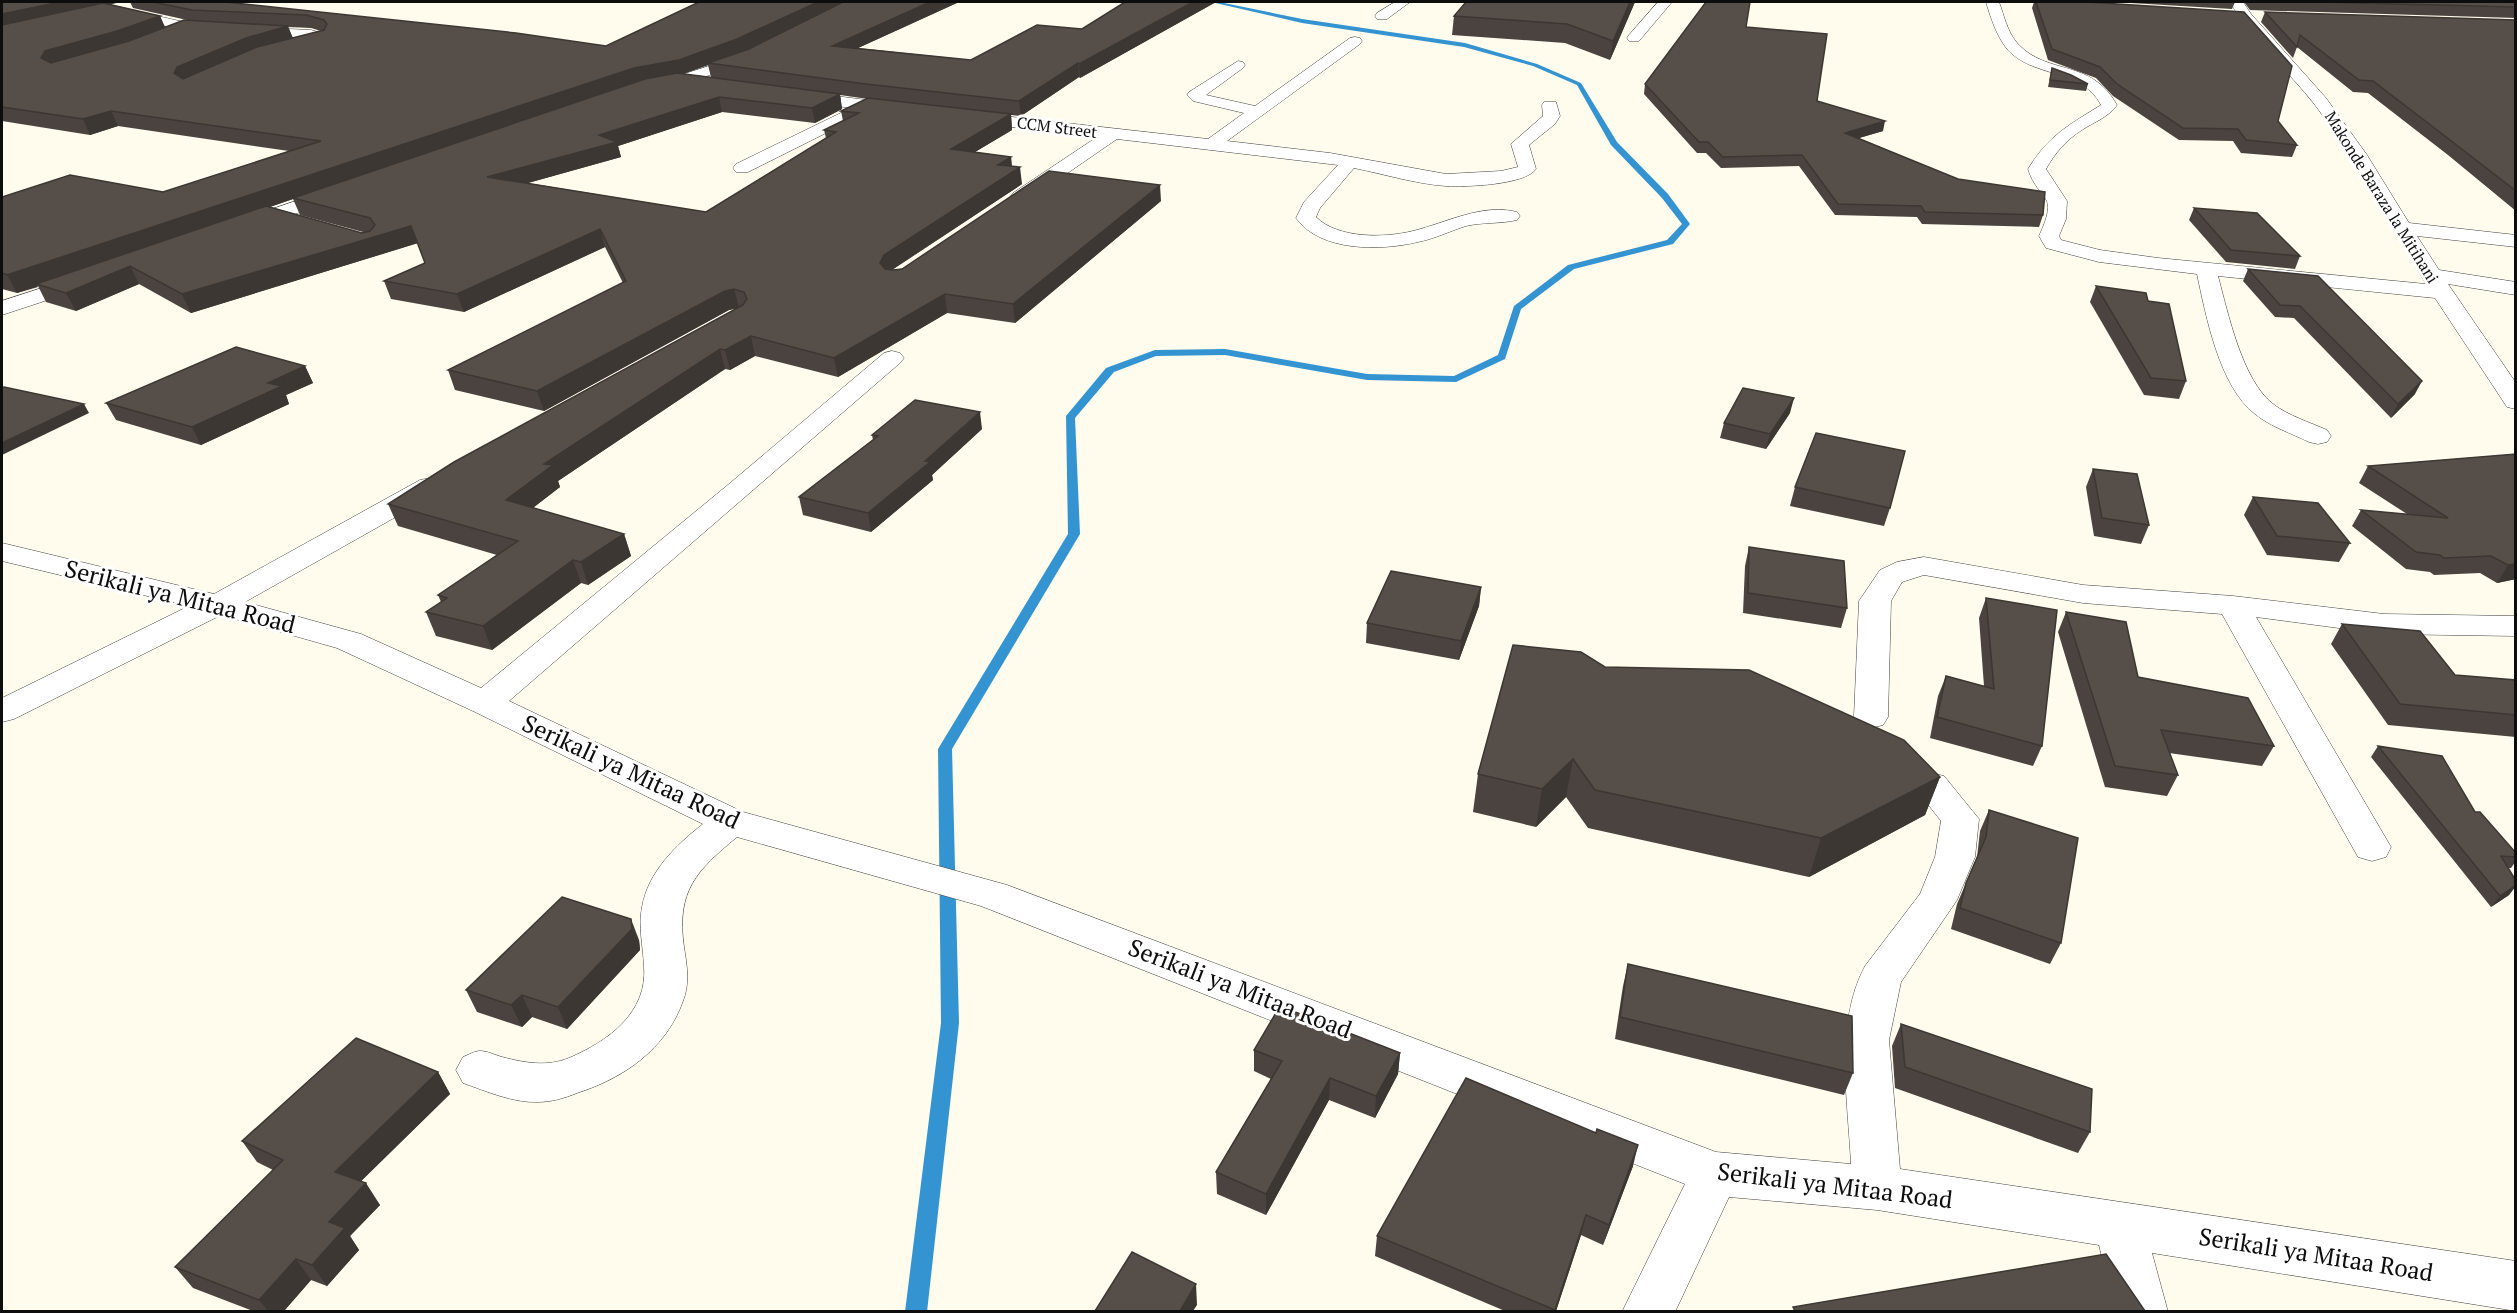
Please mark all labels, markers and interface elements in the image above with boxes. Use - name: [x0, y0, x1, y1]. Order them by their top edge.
- street label: Makonde Baraza la Mitihani: [2320, 107, 2444, 287]
- street label: CCM Street: [1016, 111, 1098, 143]
- street label: Serikali ya Mitaa Road: [61, 552, 299, 640]
- street label: Serikali ya Mitaa Road: [517, 707, 745, 836]
- street label: Serikali ya Mitaa Road: [1124, 931, 1357, 1045]
- street label: Serikali ya Mitaa Road: [1716, 1155, 1955, 1215]
- street label: Serikali ya Mitaa Road: [2197, 1220, 2436, 1288]

